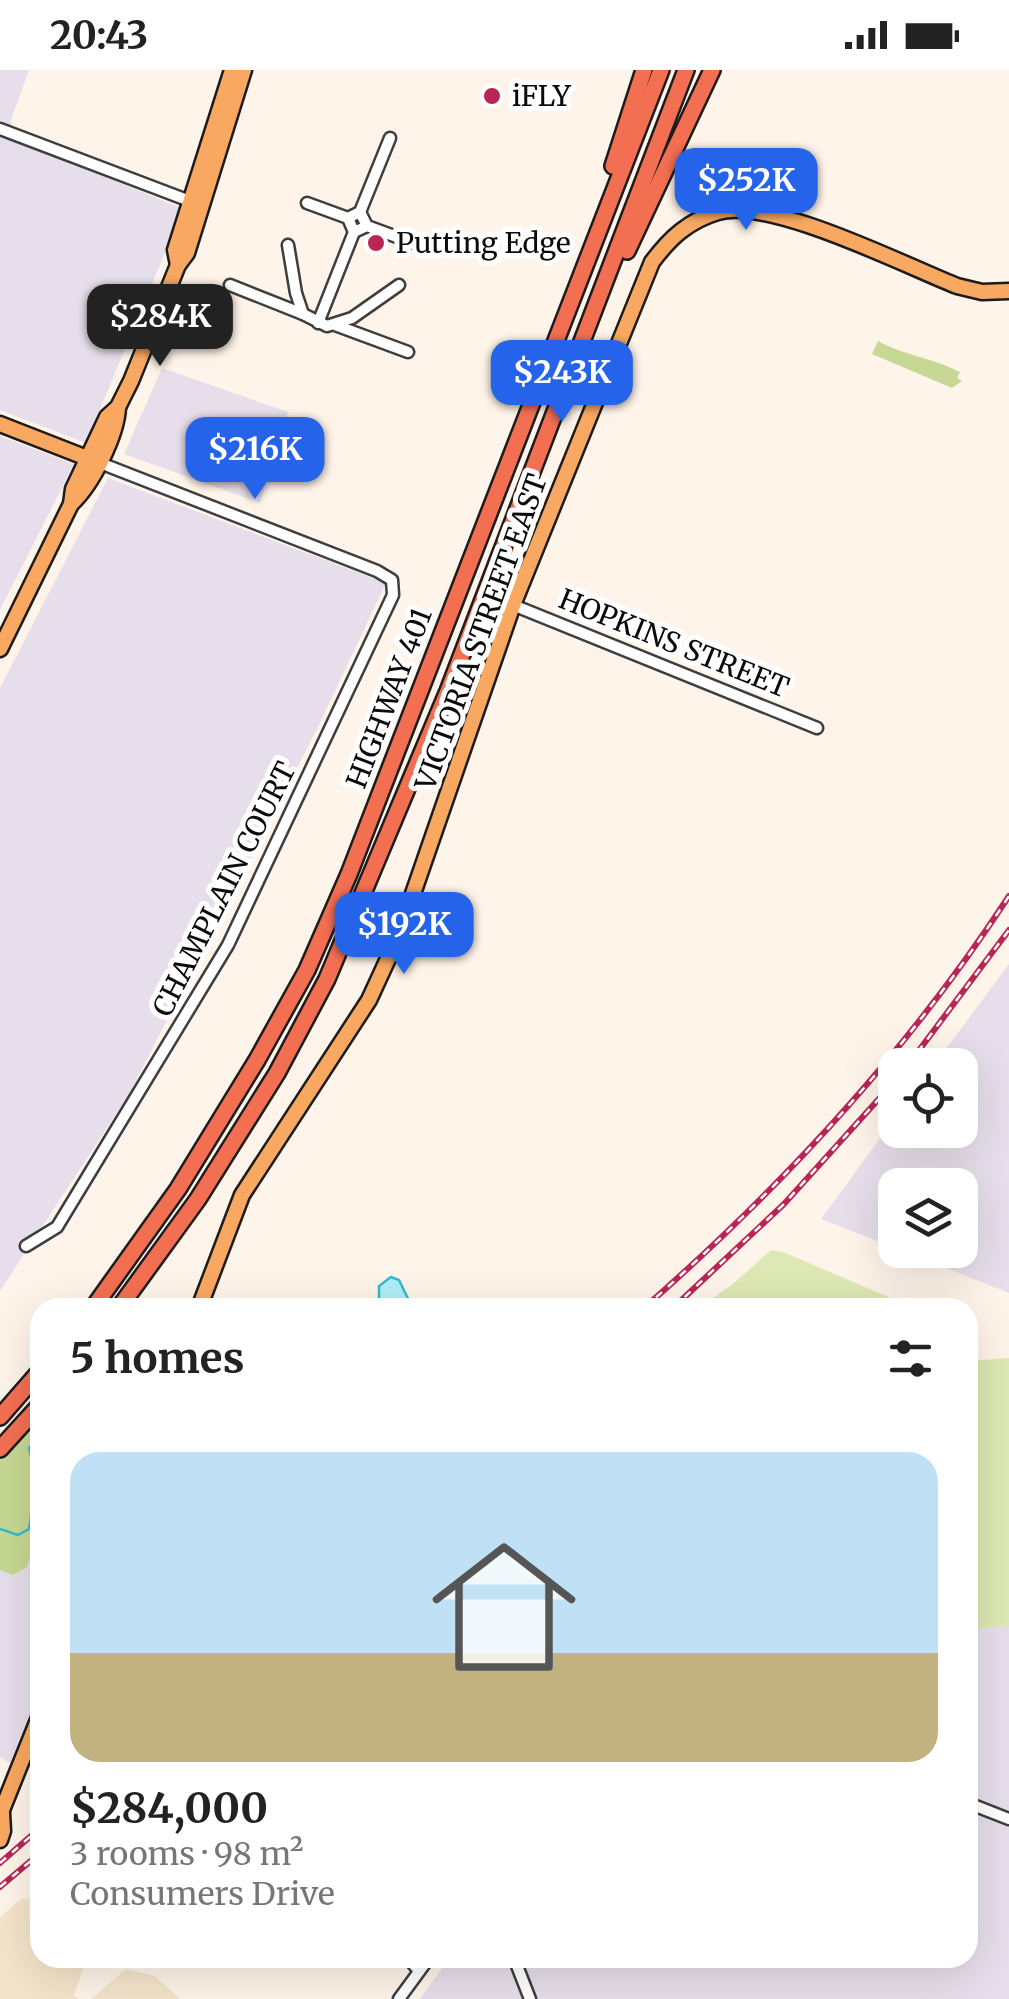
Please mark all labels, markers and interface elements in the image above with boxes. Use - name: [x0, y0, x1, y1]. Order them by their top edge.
- text: 20:43: [50, 12, 148, 59]
- place label: iFLY: [512, 78, 572, 114]
- marker: iFLY: [481, 85, 503, 107]
- pin: $252K: [676, 148, 816, 233]
- text: $252K: [697, 160, 795, 200]
- place label: Putting Edge: [396, 225, 571, 261]
- marker: Putting Edge: [365, 232, 387, 254]
- pin: $284K: [90, 284, 230, 369]
- text: $284K: [109, 296, 211, 336]
- pin: $243K: [492, 340, 632, 425]
- text: $243K: [513, 352, 611, 392]
- pin: $216K: [185, 417, 325, 502]
- text: $216K: [208, 429, 302, 469]
- street label: VICTORIA STREET EAST: [407, 469, 555, 796]
- street label: HOPKINS STREET: [554, 580, 794, 706]
- street label: HIGHWAY 401: [338, 603, 440, 793]
- street label: CHAMPLAIN COURT: [144, 756, 304, 1022]
- pin: $192K: [334, 892, 474, 977]
- text: $192K: [357, 904, 451, 944]
- map controls: [878, 1048, 978, 1268]
- button: locate: [878, 1048, 978, 1148]
- button: layers: [878, 1168, 978, 1268]
- icon: filters: [883, 1331, 938, 1386]
- text: 5 homes: [70, 1332, 244, 1384]
- icon: home: [414, 1517, 594, 1697]
- text: $284,000: [70, 1782, 268, 1834]
- text: 3 rooms · 98 m²: [70, 1834, 303, 1874]
- text: Consumers Drive: [70, 1874, 335, 1914]

